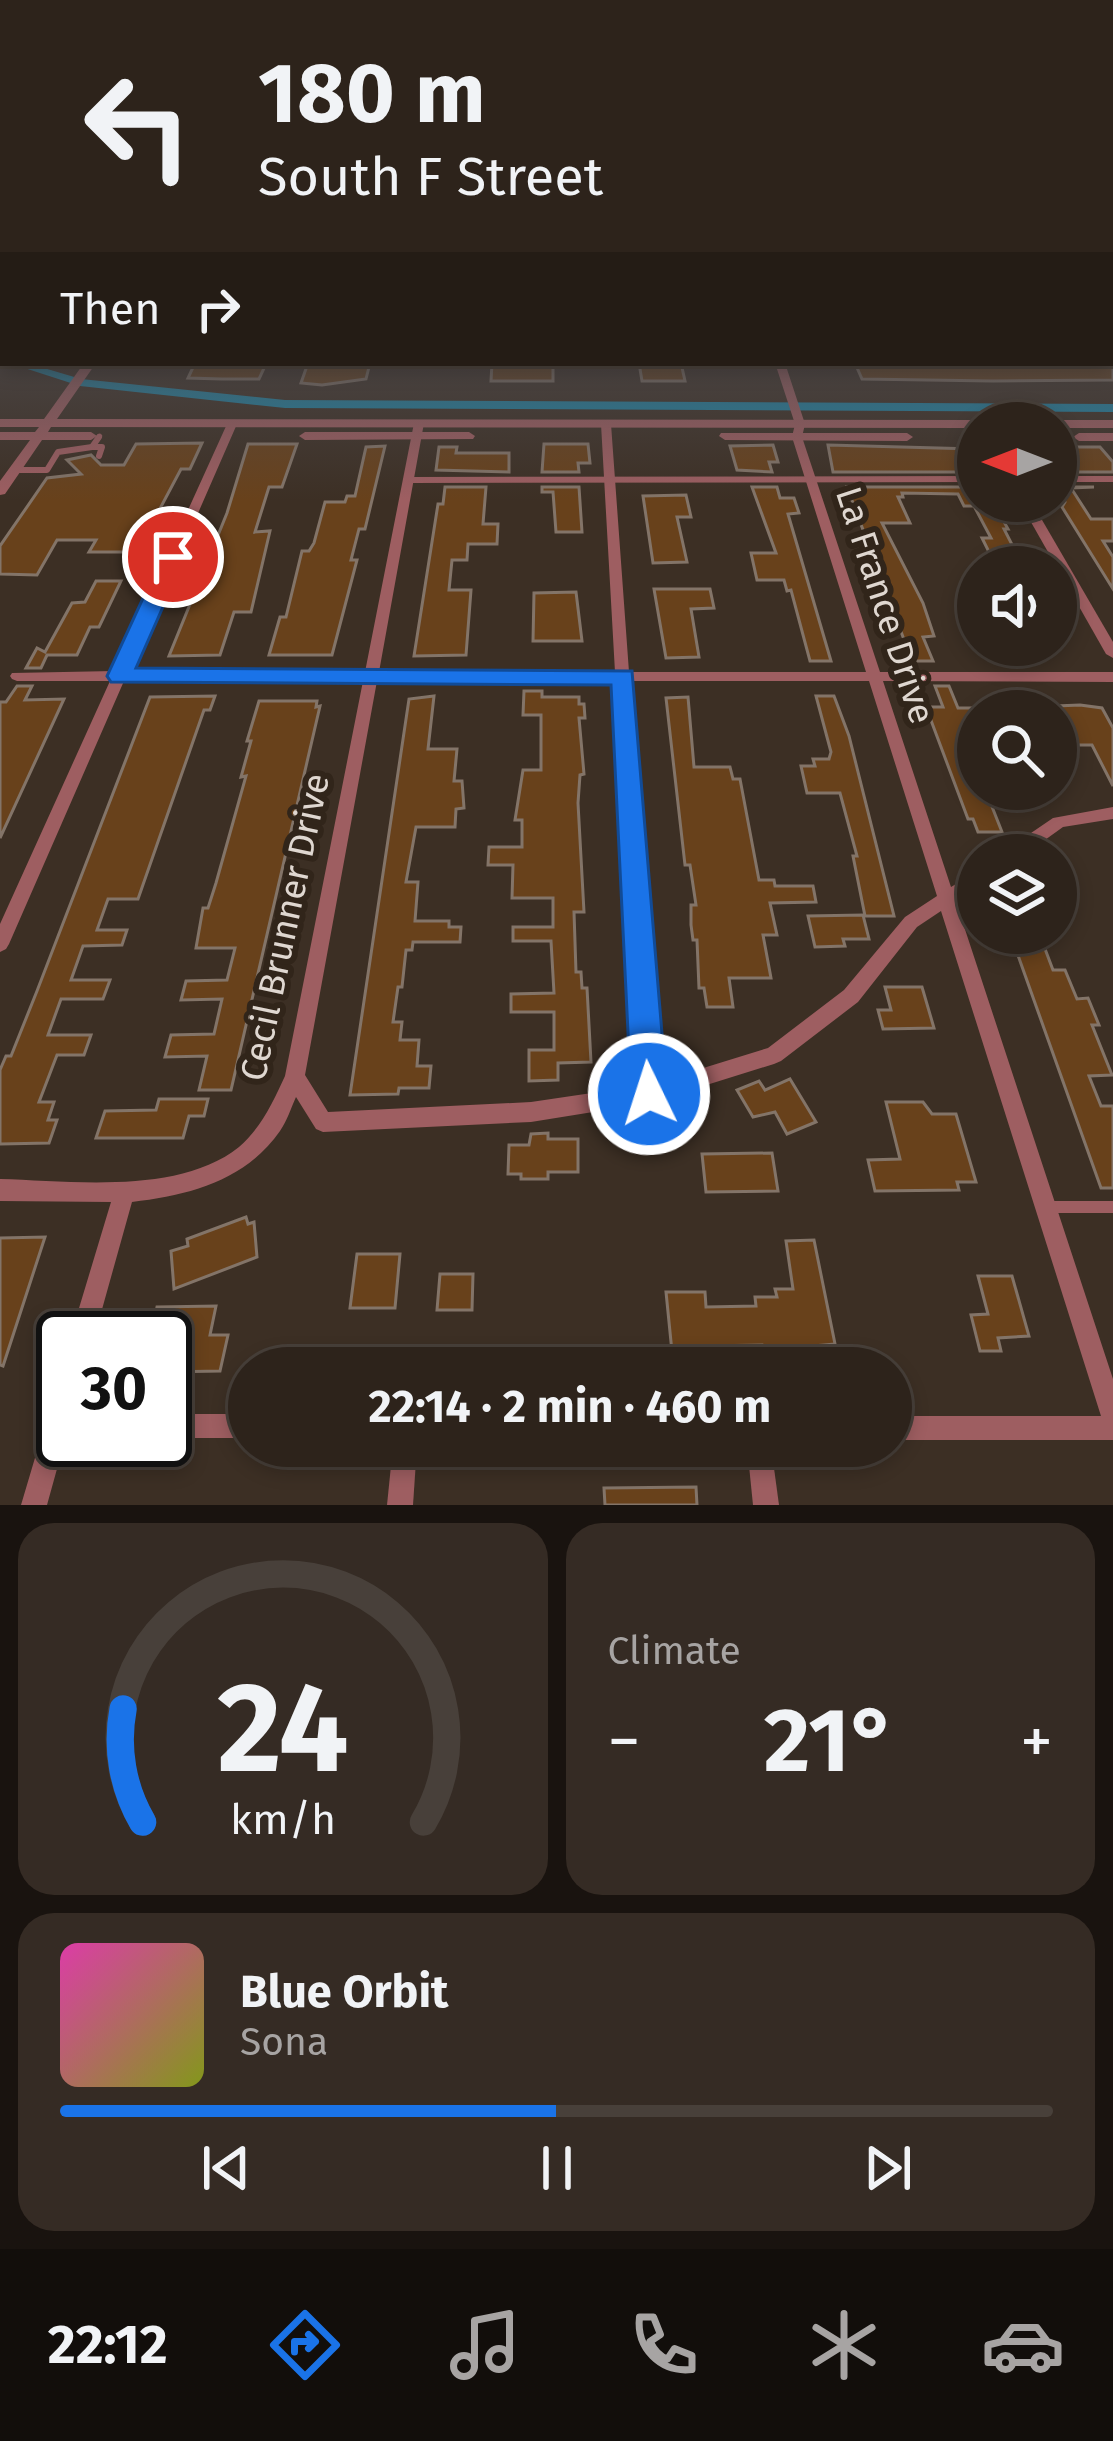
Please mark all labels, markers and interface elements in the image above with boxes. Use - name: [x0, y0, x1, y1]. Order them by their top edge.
- text: 180 m: [258, 43, 486, 144]
- icon: left: [60, 48, 216, 204]
- text: South F Street: [258, 145, 603, 209]
- icon: right: [185, 276, 251, 342]
- text: Then: [60, 282, 161, 336]
- north arrow: [957, 402, 1077, 522]
- map controls: [957, 402, 1077, 954]
- street label: La France Drive: [826, 481, 944, 729]
- pin: [122, 506, 224, 608]
- icon: arrive: [140, 524, 206, 590]
- button: sound: [957, 546, 1077, 666]
- button: search: [957, 690, 1077, 810]
- street label: Cecil Brunner Drive: [231, 770, 339, 1085]
- button: layers: [957, 834, 1077, 954]
- position arrow: [586, 1031, 712, 1157]
- speed limit sign: 30: [36, 1311, 192, 1467]
- text: 22:14 · 2 min · 460 m: [369, 1380, 771, 1434]
- text: Climate: [608, 1628, 741, 1674]
- text: 24: [217, 1654, 348, 1804]
- text: 21°: [764, 1687, 897, 1795]
- text: −: [608, 1702, 641, 1781]
- text: +: [1020, 1702, 1053, 1781]
- text: km/h: [230, 1794, 336, 1845]
- text: Blue Orbit: [240, 1965, 448, 2019]
- text: Sona: [240, 2019, 328, 2065]
- icon: previous: [193, 2135, 259, 2201]
- icon: pause: [524, 2135, 590, 2201]
- icon: next: [855, 2135, 921, 2201]
- icon: directions: [263, 2303, 347, 2387]
- icon: music: [443, 2303, 527, 2387]
- icon: phone: [622, 2303, 706, 2387]
- icon: climate: [802, 2303, 886, 2387]
- icon: car: [981, 2303, 1065, 2387]
- text: 22:12: [48, 2313, 168, 2377]

